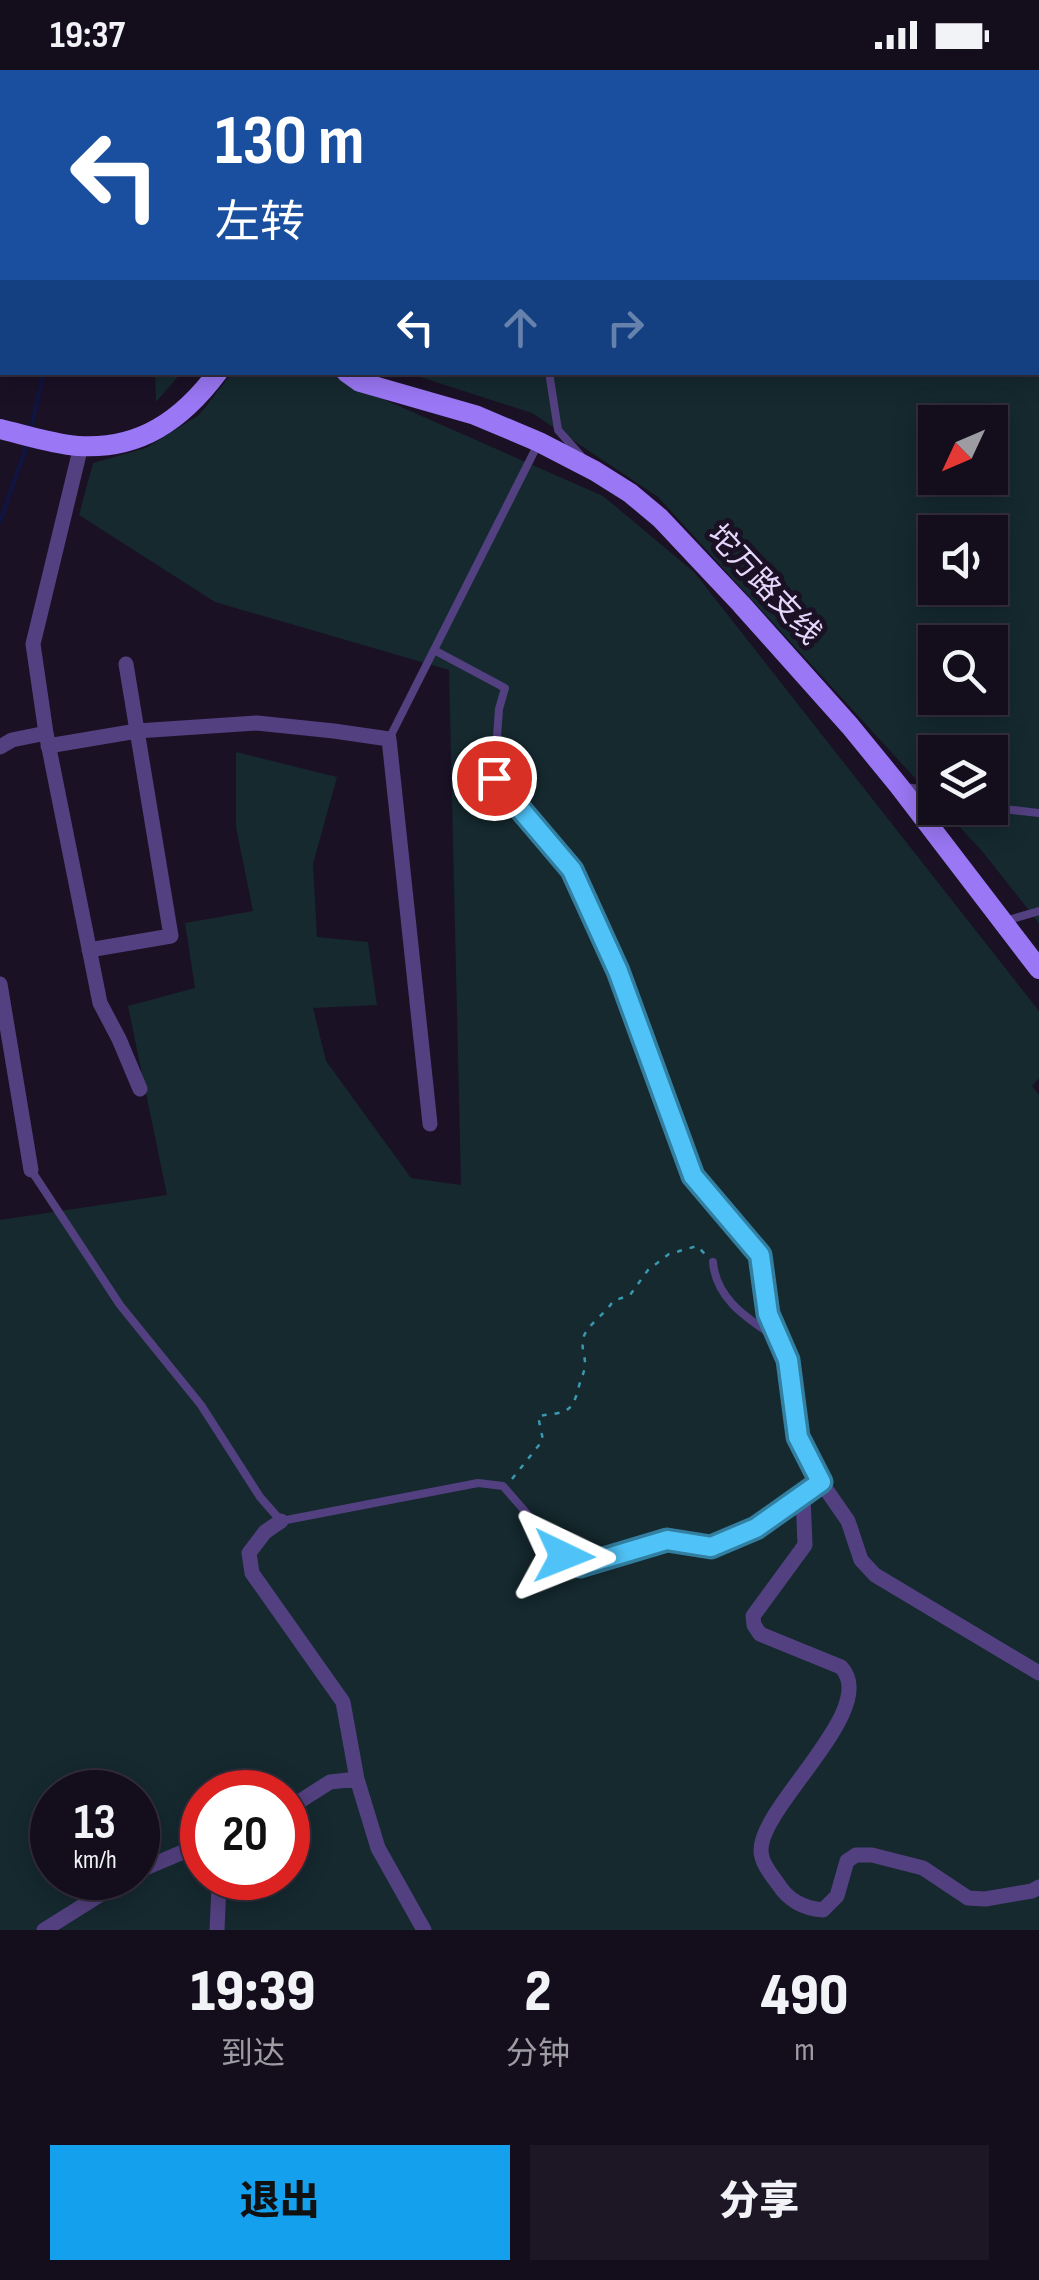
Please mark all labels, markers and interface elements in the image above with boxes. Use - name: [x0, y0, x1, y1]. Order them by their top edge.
- text: 19:37: [50, 13, 125, 58]
- text: 130 m: [215, 100, 364, 184]
- icon: left: [50, 110, 180, 240]
- text: 左转: [215, 196, 305, 251]
- icon: left: [388, 300, 443, 355]
- icon: ahead: [493, 300, 548, 355]
- icon: right: [598, 300, 653, 355]
- north arrow: [918, 405, 1008, 495]
- map controls: [918, 405, 1008, 825]
- button: sound: [918, 515, 1008, 605]
- street label: 坨万路支线: [700, 518, 828, 652]
- button: search: [918, 625, 1008, 715]
- button: layers: [918, 735, 1008, 825]
- pin: [452, 736, 537, 821]
- icon: arrive: [467, 751, 522, 806]
- position arrow: [512, 1504, 616, 1608]
- speed limit sign: 20: [180, 1770, 310, 1900]
- text: 13: [74, 1793, 116, 1853]
- text: km/h: [73, 1845, 117, 1876]
- text: 19:39: [190, 1956, 316, 2028]
- text: 2: [525, 1956, 552, 2028]
- text: 490: [761, 1960, 849, 2032]
- text: m: [794, 2031, 815, 2070]
- text: 到达: [221, 2035, 285, 2074]
- text: 分钟: [506, 2035, 570, 2074]
- button: 退出: [50, 2145, 510, 2260]
- button: 分享: [530, 2145, 989, 2260]

